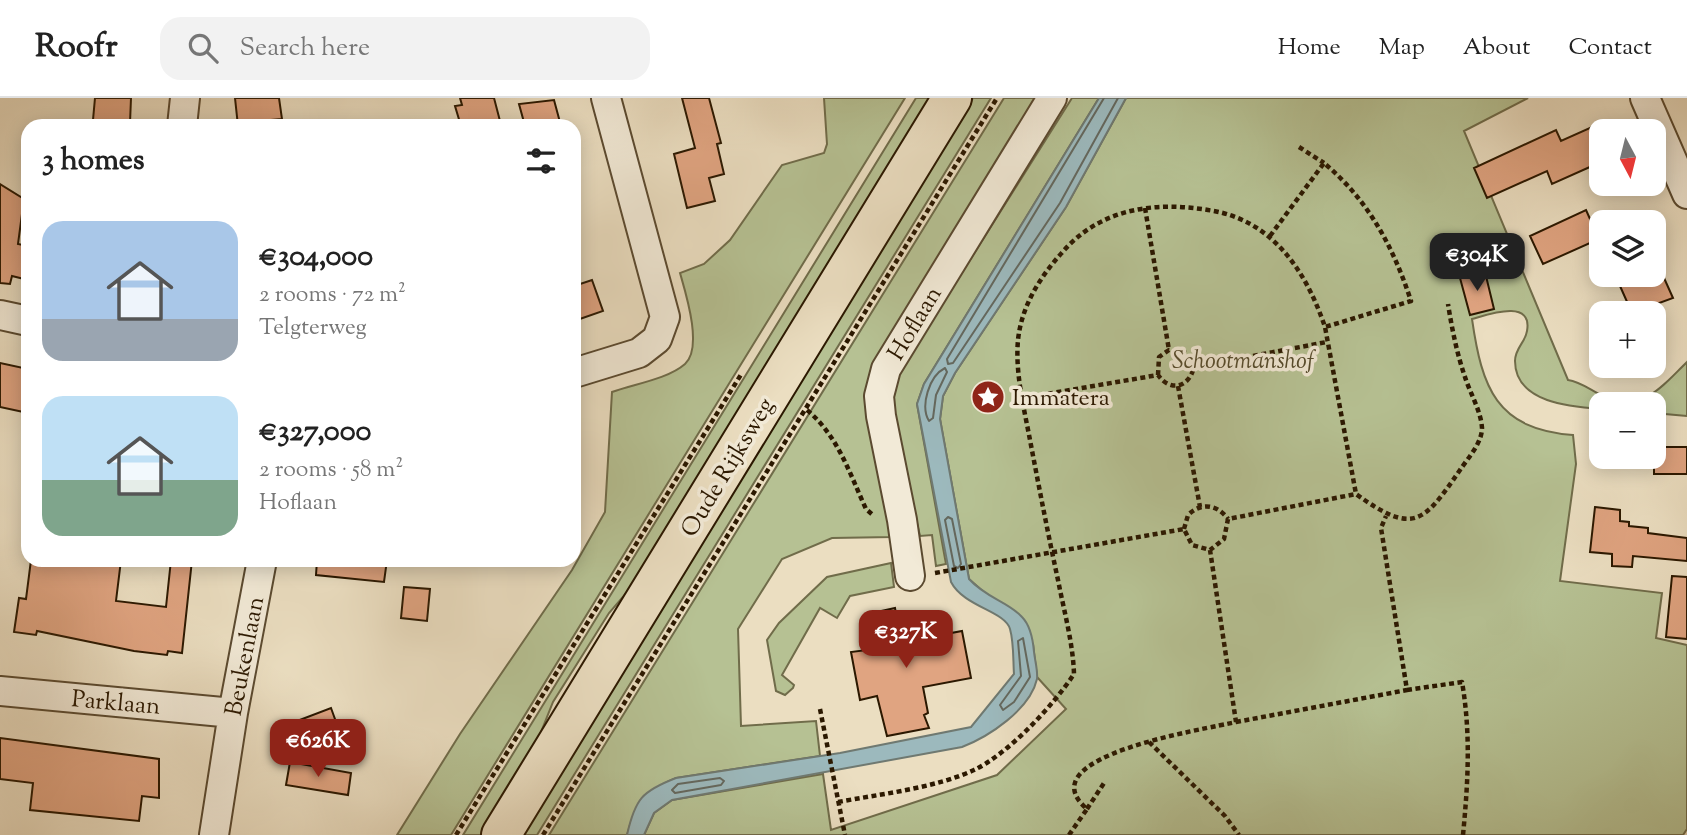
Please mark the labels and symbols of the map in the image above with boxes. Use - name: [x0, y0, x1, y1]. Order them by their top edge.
- north arrow: [1589, 119, 1666, 196]
- pin: €304K: [1428, 234, 1526, 293]
- street label: Hoflaan: [880, 280, 951, 368]
- park label: Schootmanshof: [1172, 345, 1317, 379]
- place icon: Immatera: [969, 378, 1007, 416]
- place label: Immatera: [1012, 382, 1110, 416]
- street label: Oude Rijksweg: [674, 392, 784, 544]
- street label: Beukenlaan: [218, 594, 274, 719]
- pin: €327K: [857, 610, 955, 670]
- street label: Parklaan: [70, 683, 162, 725]
- pin: €626K: [269, 720, 367, 779]

